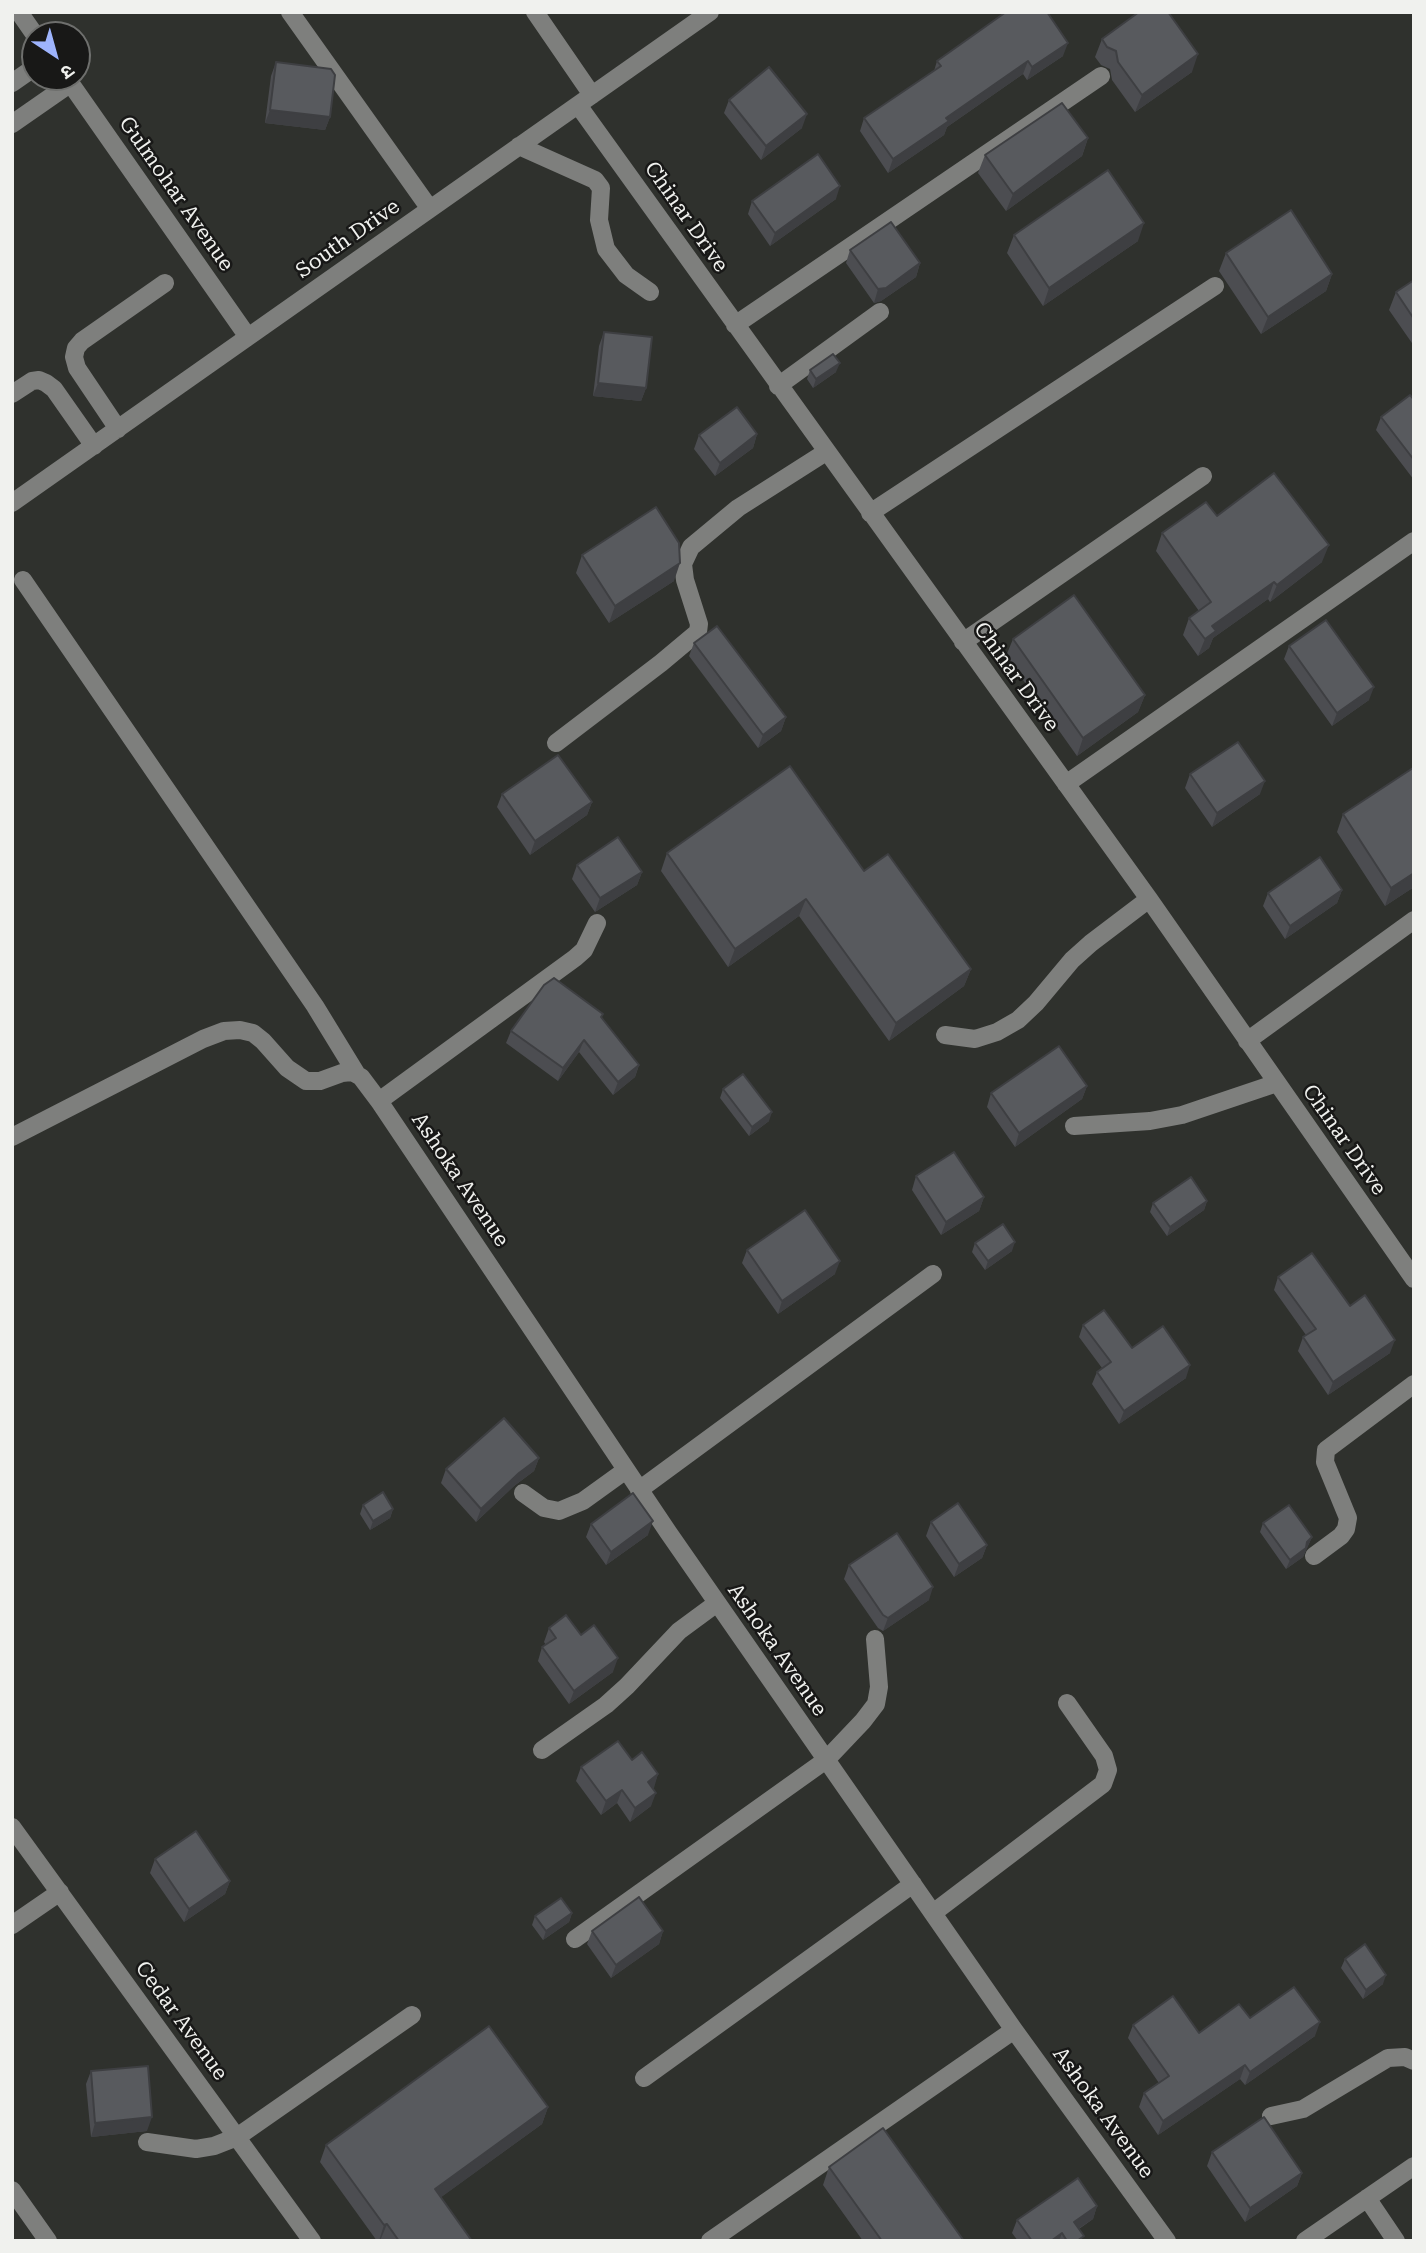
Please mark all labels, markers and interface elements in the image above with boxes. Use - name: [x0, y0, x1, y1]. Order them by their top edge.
- north arrow: [21, 21, 91, 91]
- text: उ: [56, 59, 79, 84]
- street label: Gulmohar Avenue: [113, 112, 239, 276]
- street label: Chinar Drive: [639, 157, 733, 277]
- street label: South Drive: [291, 194, 405, 284]
- street label: Chinar Drive: [968, 617, 1064, 737]
- street label: Chinar Drive: [1297, 1080, 1391, 1200]
- street label: Ashoka Avenue: [406, 1108, 514, 1252]
- street label: Ashoka Avenue: [722, 1579, 832, 1721]
- street label: Cedar Avenue: [129, 1957, 233, 2085]
- street label: Ashoka Avenue: [1047, 2043, 1159, 2183]

